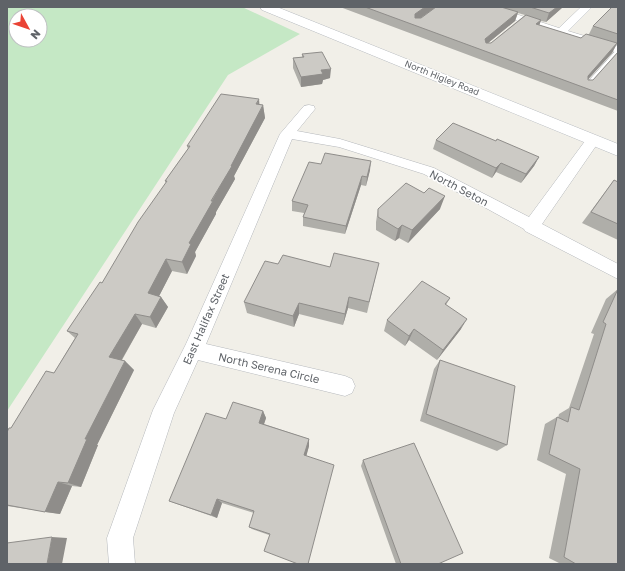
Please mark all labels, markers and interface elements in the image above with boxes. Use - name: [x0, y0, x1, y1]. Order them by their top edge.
- north arrow: [8, 8, 48, 48]
- text: N: [28, 27, 44, 42]
- street label: North Higley Road: [403, 58, 481, 97]
- street label: North Seton: [428, 167, 491, 208]
- street label: East Halifax Street: [180, 271, 231, 366]
- street label: North Serena Circle: [217, 350, 321, 385]

